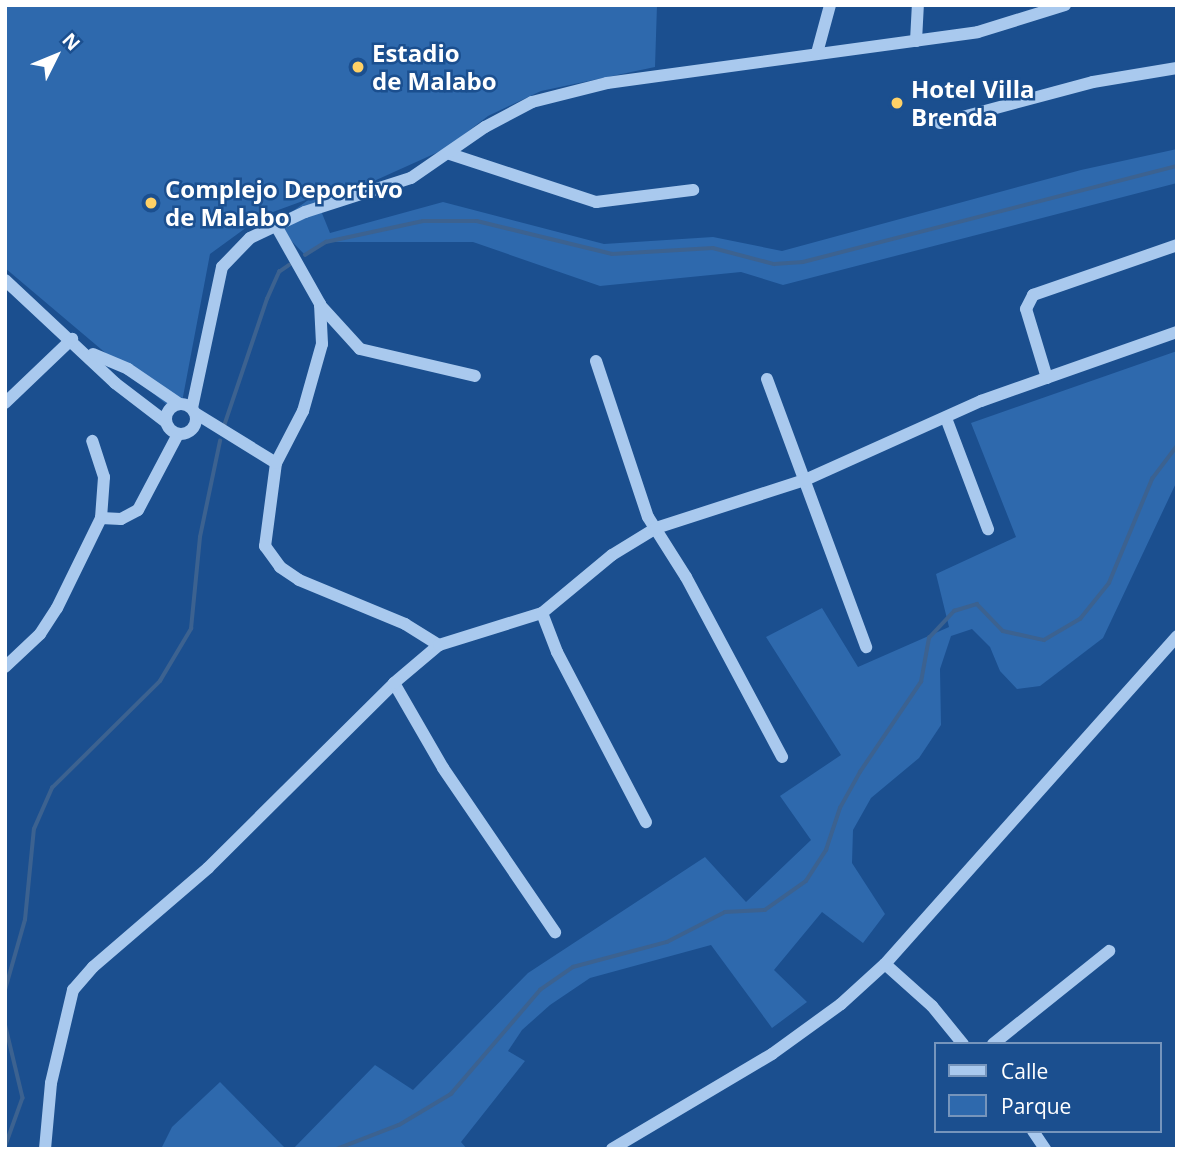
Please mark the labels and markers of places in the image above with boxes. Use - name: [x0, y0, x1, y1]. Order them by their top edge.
- place label: Estadio de Malabo: [372, 39, 497, 95]
- marker: Estadio de Malabo: [350, 59, 366, 75]
- place label: Hotel Villa Brenda: [911, 75, 1034, 131]
- marker: Hotel Villa Brenda: [889, 95, 905, 111]
- place label: Complejo Deportivo de Malabo: [165, 175, 403, 231]
- marker: Complejo Deportivo de Malabo: [143, 195, 159, 211]

